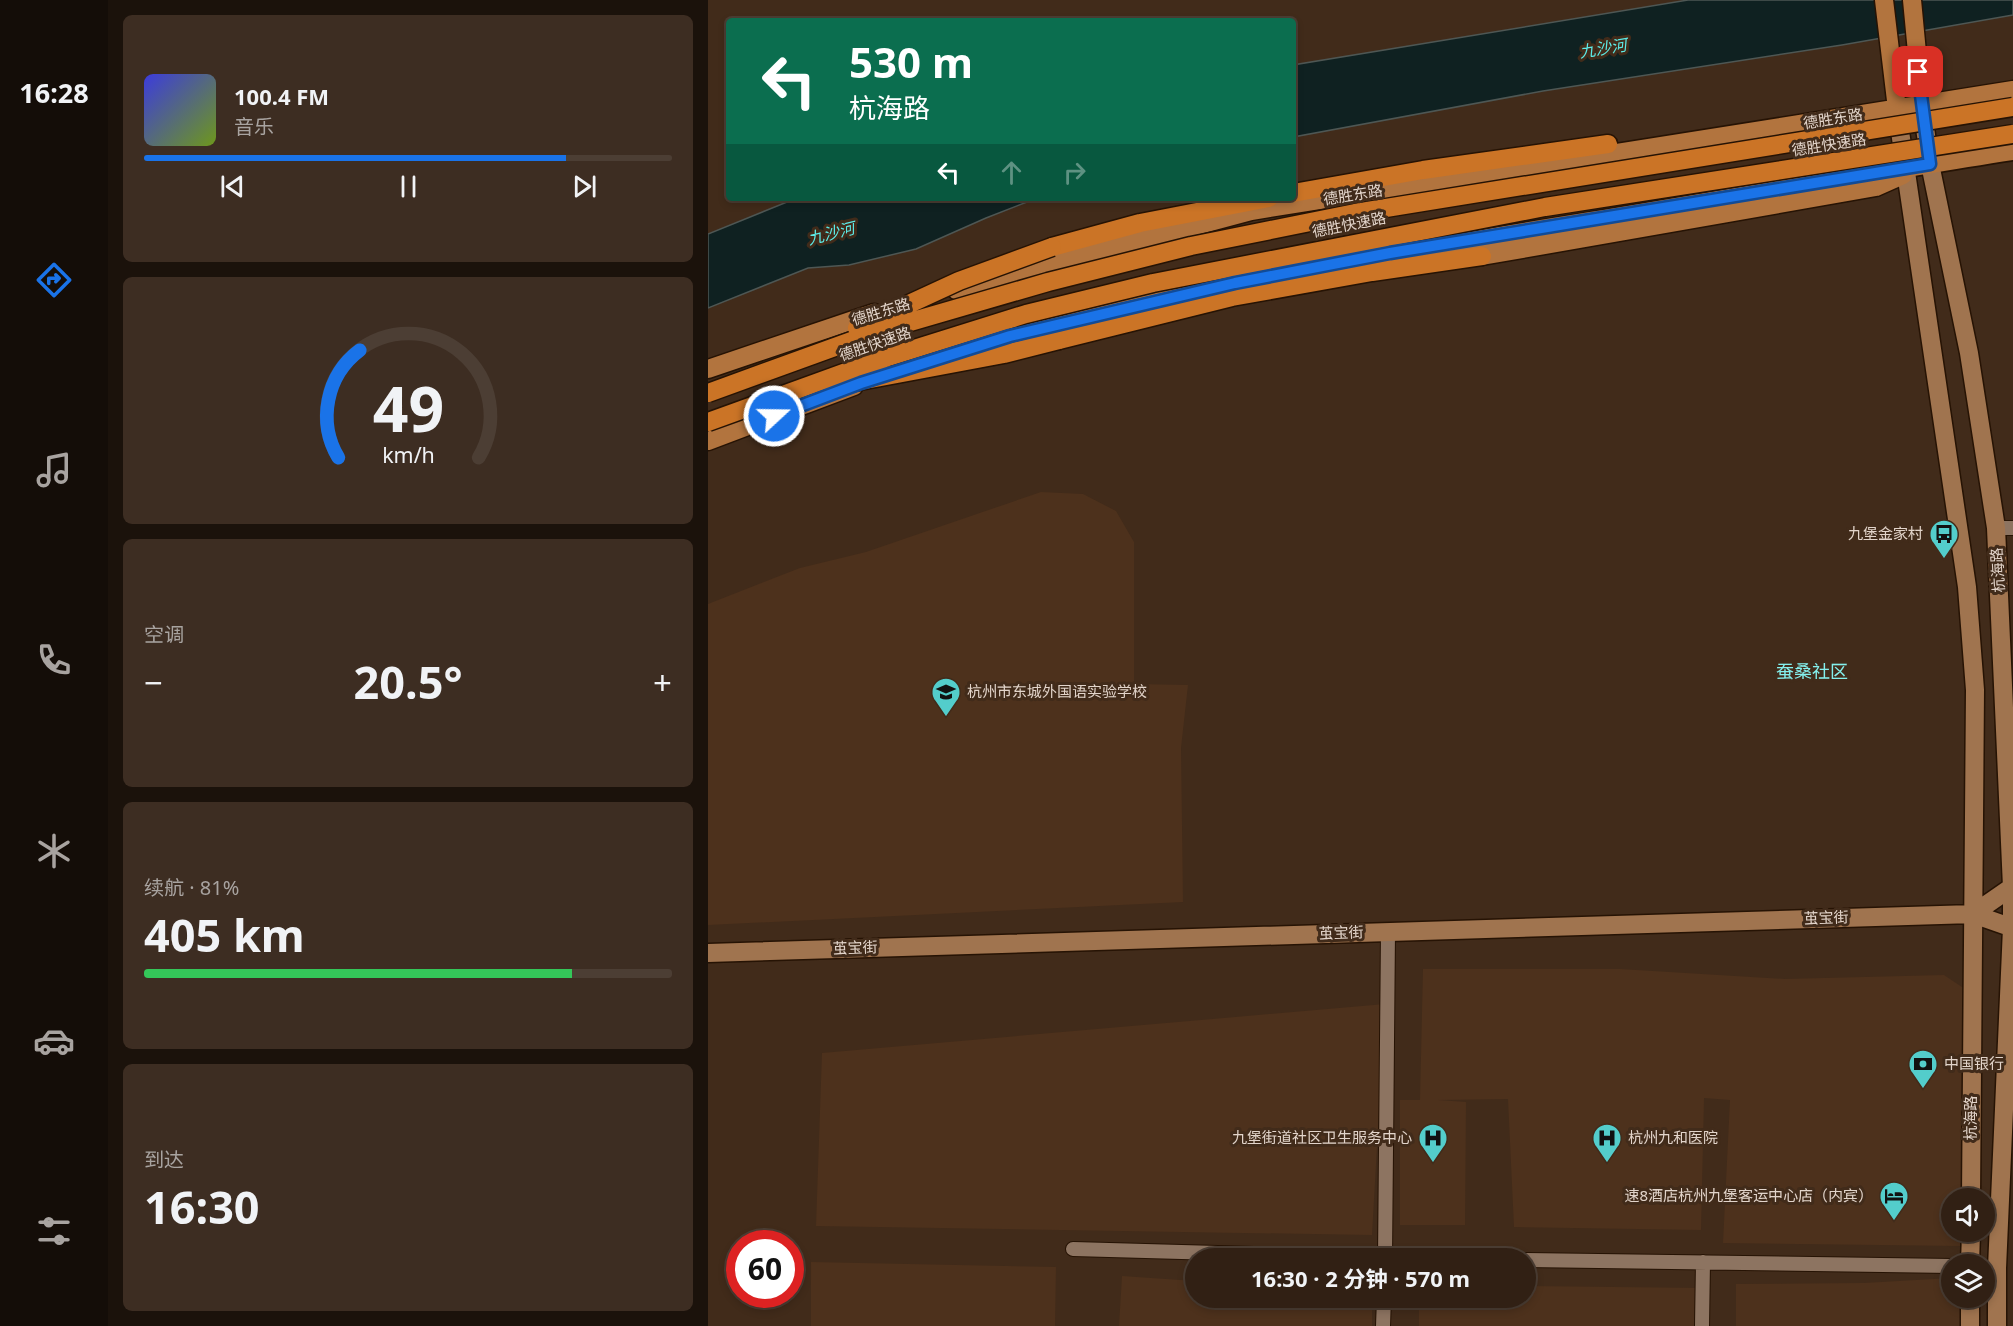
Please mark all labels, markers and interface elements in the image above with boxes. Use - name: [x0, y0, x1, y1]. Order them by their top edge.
- text: 530 m: [849, 33, 973, 90]
- water label: 九沙河: [1578, 33, 1631, 63]
- icon: left: [750, 42, 828, 120]
- pin: [1892, 46, 1943, 97]
- icon: arrive: [1901, 55, 1934, 88]
- text: 16:28: [19, 74, 89, 111]
- text: 100.4 FM: [234, 81, 329, 111]
- text: 杭海路: [849, 89, 930, 126]
- street label: 德胜东路: [1802, 103, 1864, 133]
- text: 音乐: [234, 113, 274, 140]
- street label: 德胜快速路: [1790, 128, 1867, 160]
- icon: left: [932, 156, 965, 189]
- icon: ahead: [995, 156, 1028, 189]
- icon: right: [1058, 156, 1091, 189]
- icon: previous: [216, 170, 249, 203]
- icon: pause: [392, 170, 425, 203]
- icon: next: [568, 170, 601, 203]
- street label: 德胜东路: [1322, 179, 1384, 209]
- street label: 德胜快速路: [1310, 207, 1388, 241]
- water label: 九沙河: [805, 216, 860, 249]
- icon: directions: [33, 259, 75, 301]
- street label: 德胜东路: [849, 293, 912, 329]
- street label: 德胜快速路: [836, 321, 913, 365]
- text: 49: [372, 365, 444, 450]
- position arrow: [742, 384, 806, 448]
- text: km/h: [382, 440, 434, 469]
- icon: music: [33, 449, 75, 491]
- bus stop icon: 九堡金家村: [1928, 518, 1960, 560]
- place label: 九堡金家村: [1848, 523, 1923, 543]
- street label: 杭海路: [1986, 547, 2008, 593]
- text: 空调: [144, 621, 184, 648]
- icon: phone: [33, 639, 75, 681]
- text: 20.5°: [354, 651, 462, 712]
- district label: 蚕桑社区: [1776, 659, 1848, 683]
- text: −: [144, 660, 163, 705]
- text: +: [653, 660, 672, 705]
- school or university icon: 杭州市东城外国语实验学校: [930, 676, 962, 718]
- place label: 杭州市东城外国语实验学校: [967, 681, 1147, 701]
- icon: climate: [33, 830, 75, 872]
- text: 续航 · 81%: [144, 874, 239, 901]
- text: 405 km: [144, 904, 305, 965]
- street label: 茧宝街: [1803, 906, 1849, 928]
- street label: 茧宝街: [1318, 921, 1364, 943]
- street label: 茧宝街: [832, 936, 878, 958]
- icon: car: [33, 1020, 75, 1062]
- bank icon: 中国银行: [1907, 1048, 1939, 1090]
- place label: 中国银行: [1944, 1053, 2004, 1073]
- street label: 杭海路: [1960, 1095, 1980, 1141]
- hospital icon: 九堡街道社区卫生服务中心: [1417, 1122, 1449, 1164]
- hospital icon: 杭州九和医院: [1591, 1122, 1623, 1164]
- place label: 九堡街道社区卫生服务中心: [1232, 1127, 1412, 1147]
- place label: 杭州九和医院: [1628, 1127, 1718, 1147]
- text: 到达: [144, 1146, 184, 1173]
- text: 16:30: [144, 1176, 260, 1237]
- hotel icon: 速8酒店杭州九堡客运中心店（内宾）: [1878, 1180, 1910, 1222]
- place label: 速8酒店杭州九堡客运中心店（内宾）: [1624, 1185, 1873, 1205]
- map controls: [1941, 1188, 1995, 1308]
- button: sound: [1941, 1188, 1995, 1242]
- icon: filters: [33, 1210, 75, 1252]
- speed limit sign: 60: [726, 1230, 804, 1308]
- button: layers: [1941, 1254, 1995, 1308]
- text: 16:30 · 2 分钟 · 570 m: [1251, 1263, 1470, 1293]

